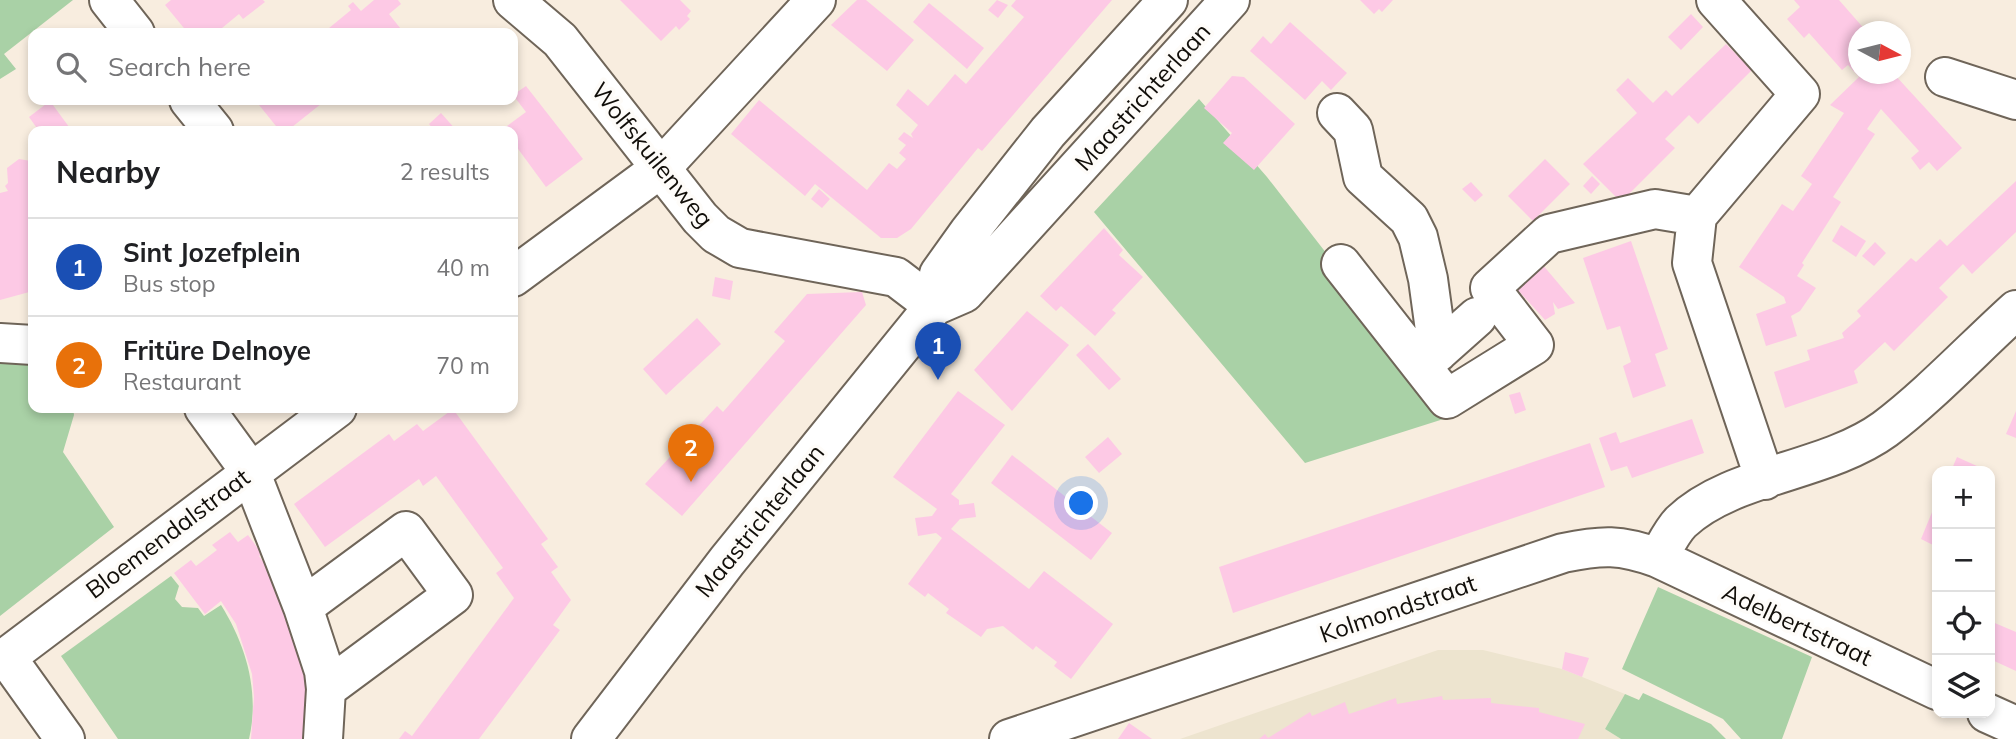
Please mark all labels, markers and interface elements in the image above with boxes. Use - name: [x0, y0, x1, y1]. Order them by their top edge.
- street label: Maastrichterlaan: [1068, 16, 1216, 176]
- north arrow: [1848, 21, 1911, 84]
- search box: [28, 28, 518, 105]
- icon: search: [52, 48, 90, 86]
- text: Search here: [108, 50, 251, 83]
- street label: Wolfskuilenweg: [585, 76, 720, 233]
- text: Nearby: [56, 153, 160, 191]
- text: 2 results: [400, 157, 490, 186]
- text: Sint Jozefplein: [123, 236, 301, 269]
- text: 1: [72, 253, 86, 282]
- text: 40 m: [436, 253, 490, 282]
- text: Bus stop: [123, 269, 215, 298]
- pin: 1: [915, 322, 961, 380]
- text: Fritüre Delnoye: [123, 334, 311, 367]
- text: 2: [72, 351, 86, 380]
- text: 70 m: [436, 351, 490, 380]
- text: Restaurant: [123, 367, 241, 396]
- pin: 2: [668, 424, 714, 482]
- street label: Maastrichterlaan: [688, 438, 830, 603]
- street label: Bloemendalstraat: [80, 462, 255, 605]
- map controls: [1932, 466, 1995, 718]
- button: +: [1932, 466, 1995, 529]
- your location: [1064, 486, 1098, 520]
- button: −: [1932, 529, 1995, 592]
- street label: Kolmondstraat: [1315, 567, 1480, 649]
- street label: Adelbertstraat: [1718, 576, 1877, 672]
- button: locate: [1932, 592, 1995, 655]
- button: layers: [1932, 655, 1995, 718]

